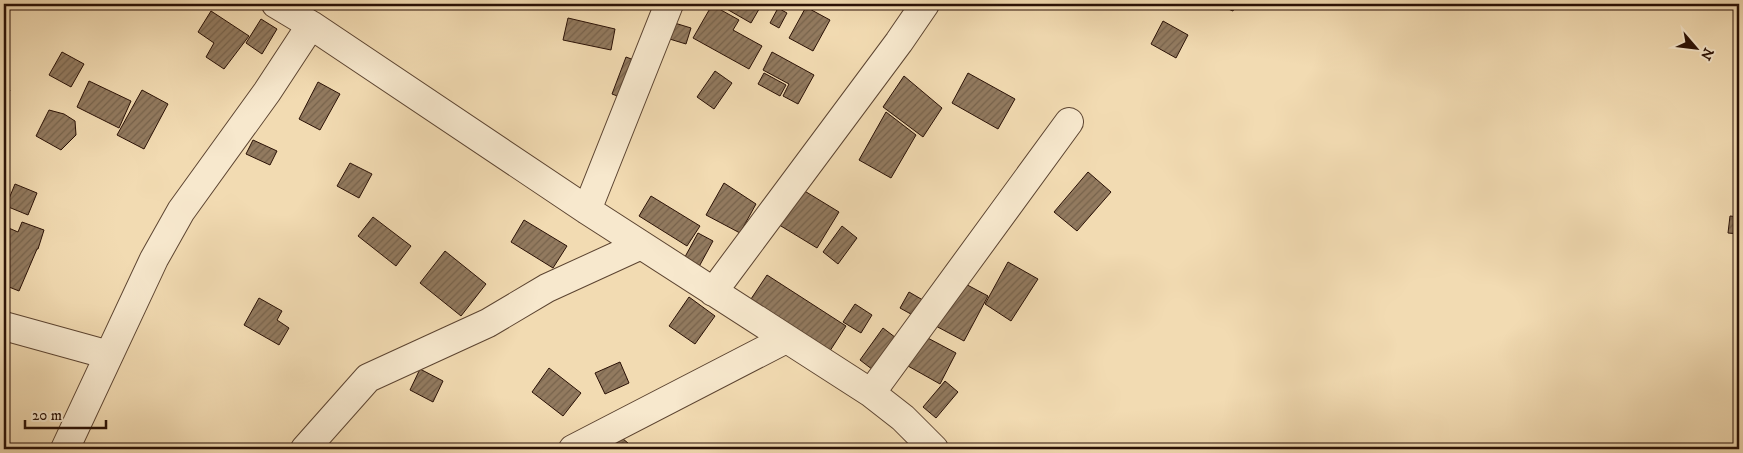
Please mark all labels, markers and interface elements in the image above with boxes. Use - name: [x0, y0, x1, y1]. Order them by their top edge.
- north arrow: [1670, 22, 1720, 72]
- text: N: [1696, 44, 1717, 63]
- scale bar: [25, 398, 106, 430]
- text: 20 m: [32, 406, 62, 425]

